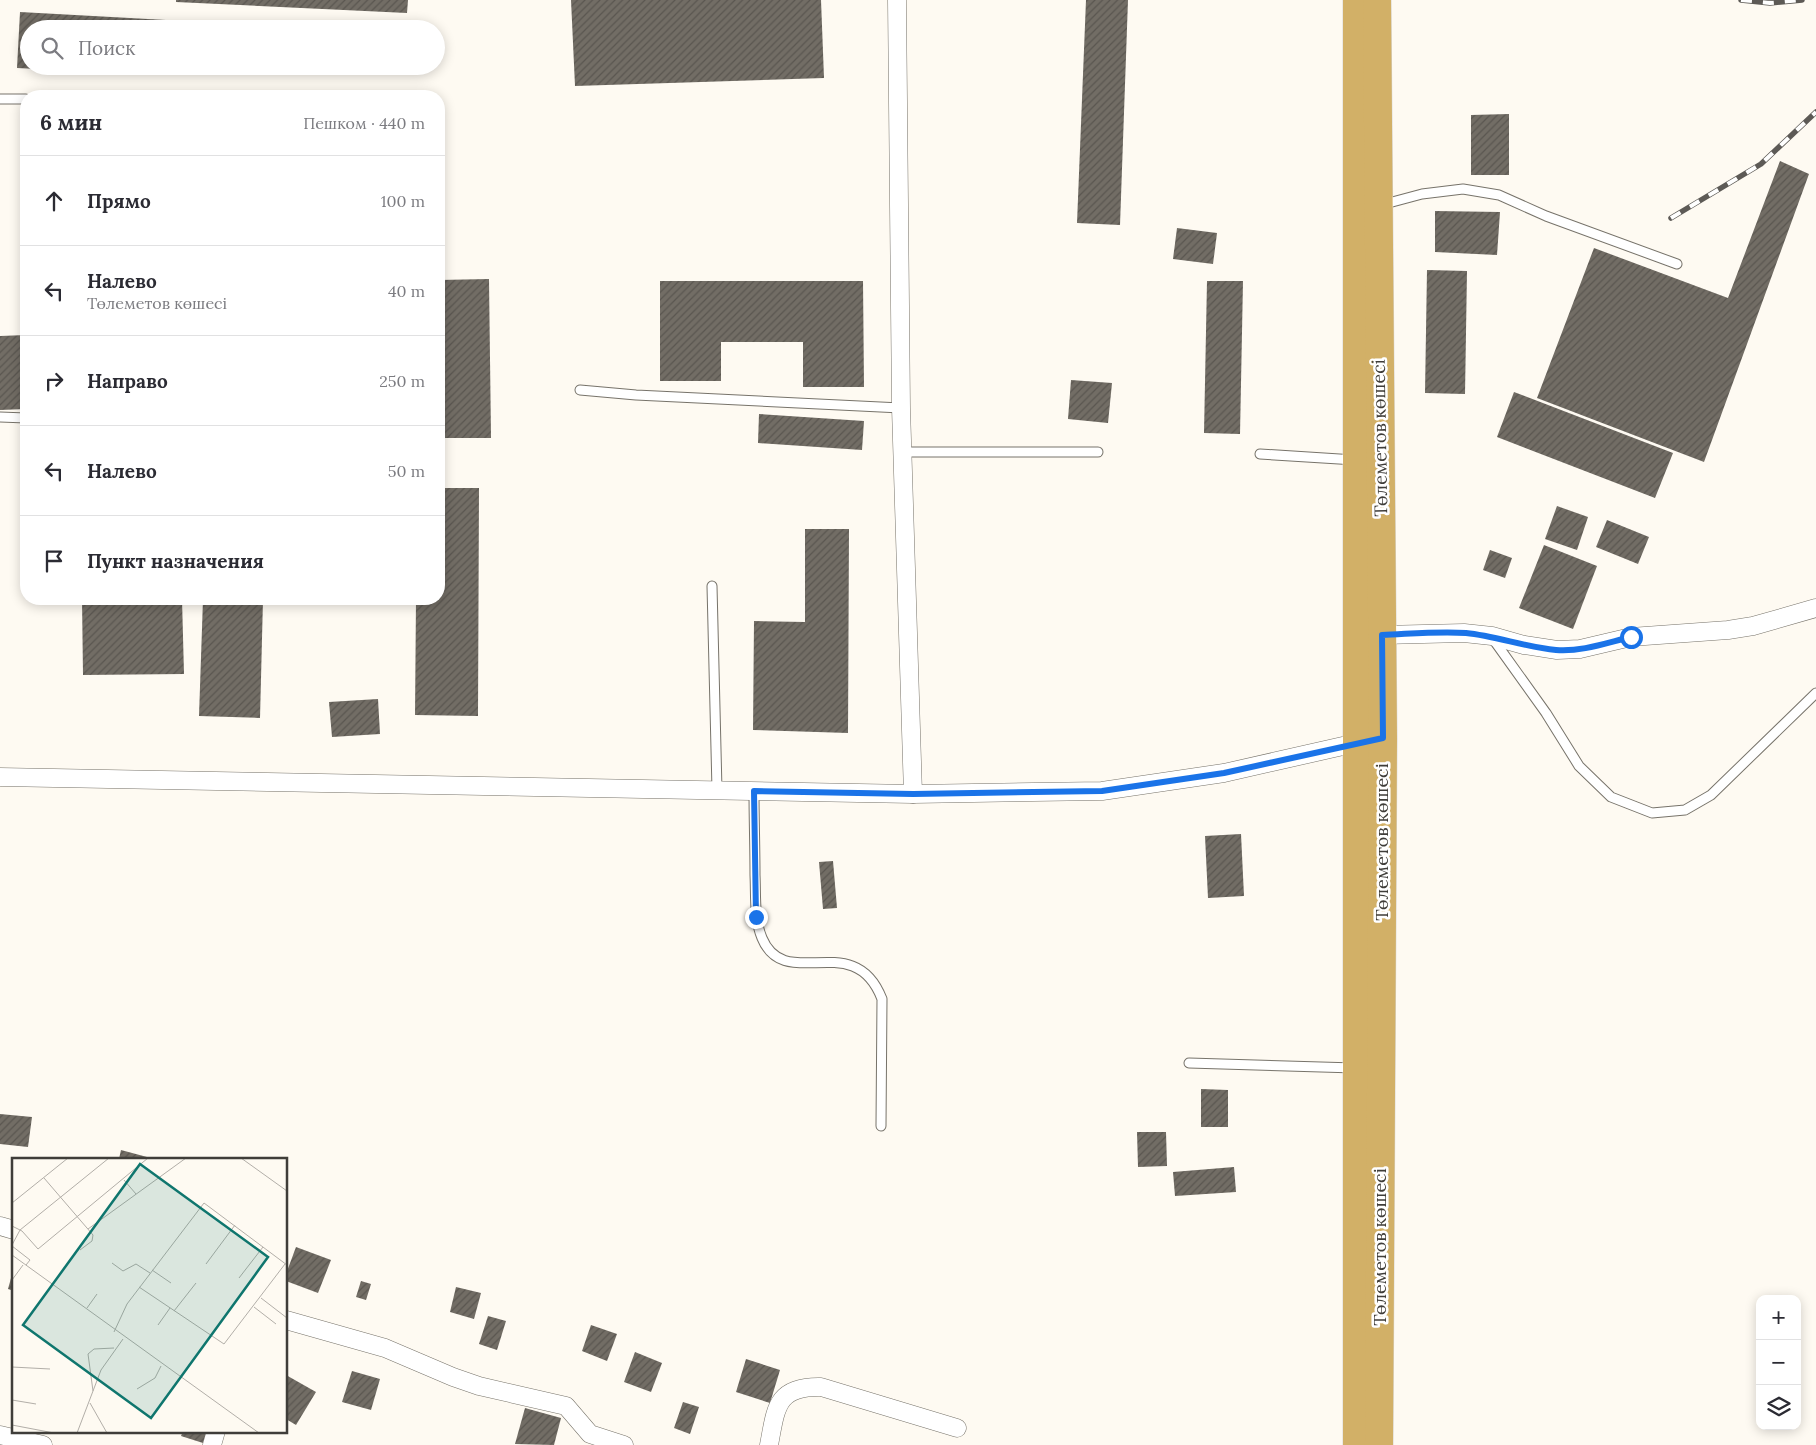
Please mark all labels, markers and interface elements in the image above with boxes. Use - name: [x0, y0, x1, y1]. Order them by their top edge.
- search box: [20, 20, 445, 75]
- icon: search: [38, 34, 66, 62]
- text: Поиск: [78, 36, 135, 60]
- text: 6 мин: [40, 109, 102, 136]
- text: Пешком · 440 m: [303, 113, 425, 133]
- icon: ahead: [40, 187, 68, 215]
- text: Прямо: [87, 189, 151, 213]
- text: 100 m: [381, 191, 425, 211]
- text: Налево: [87, 269, 157, 293]
- icon: left: [40, 277, 68, 305]
- text: 40 m: [388, 281, 425, 301]
- text: Төлеметов көшесі: [87, 293, 227, 313]
- street label: Төлеметов көшесі: [1367, 359, 1392, 517]
- icon: right: [40, 367, 68, 395]
- text: Направо: [87, 369, 168, 393]
- text: 250 m: [379, 371, 425, 391]
- icon: left: [40, 457, 68, 485]
- text: Налево: [87, 459, 157, 483]
- text: 50 m: [388, 461, 425, 481]
- icon: arrive: [40, 547, 68, 575]
- text: Пункт назначения: [87, 549, 264, 573]
- route start: [1620, 626, 1643, 649]
- street label: Төлеметов көшесі: [1370, 763, 1393, 921]
- route end: [745, 906, 768, 929]
- inset map: [12, 1158, 288, 1432]
- street label: Төлеметов көшесі: [1368, 1168, 1391, 1326]
- map controls: [1756, 1295, 1801, 1430]
- button: +: [1756, 1295, 1801, 1340]
- button: −: [1756, 1340, 1801, 1385]
- button: layers: [1756, 1385, 1801, 1430]

